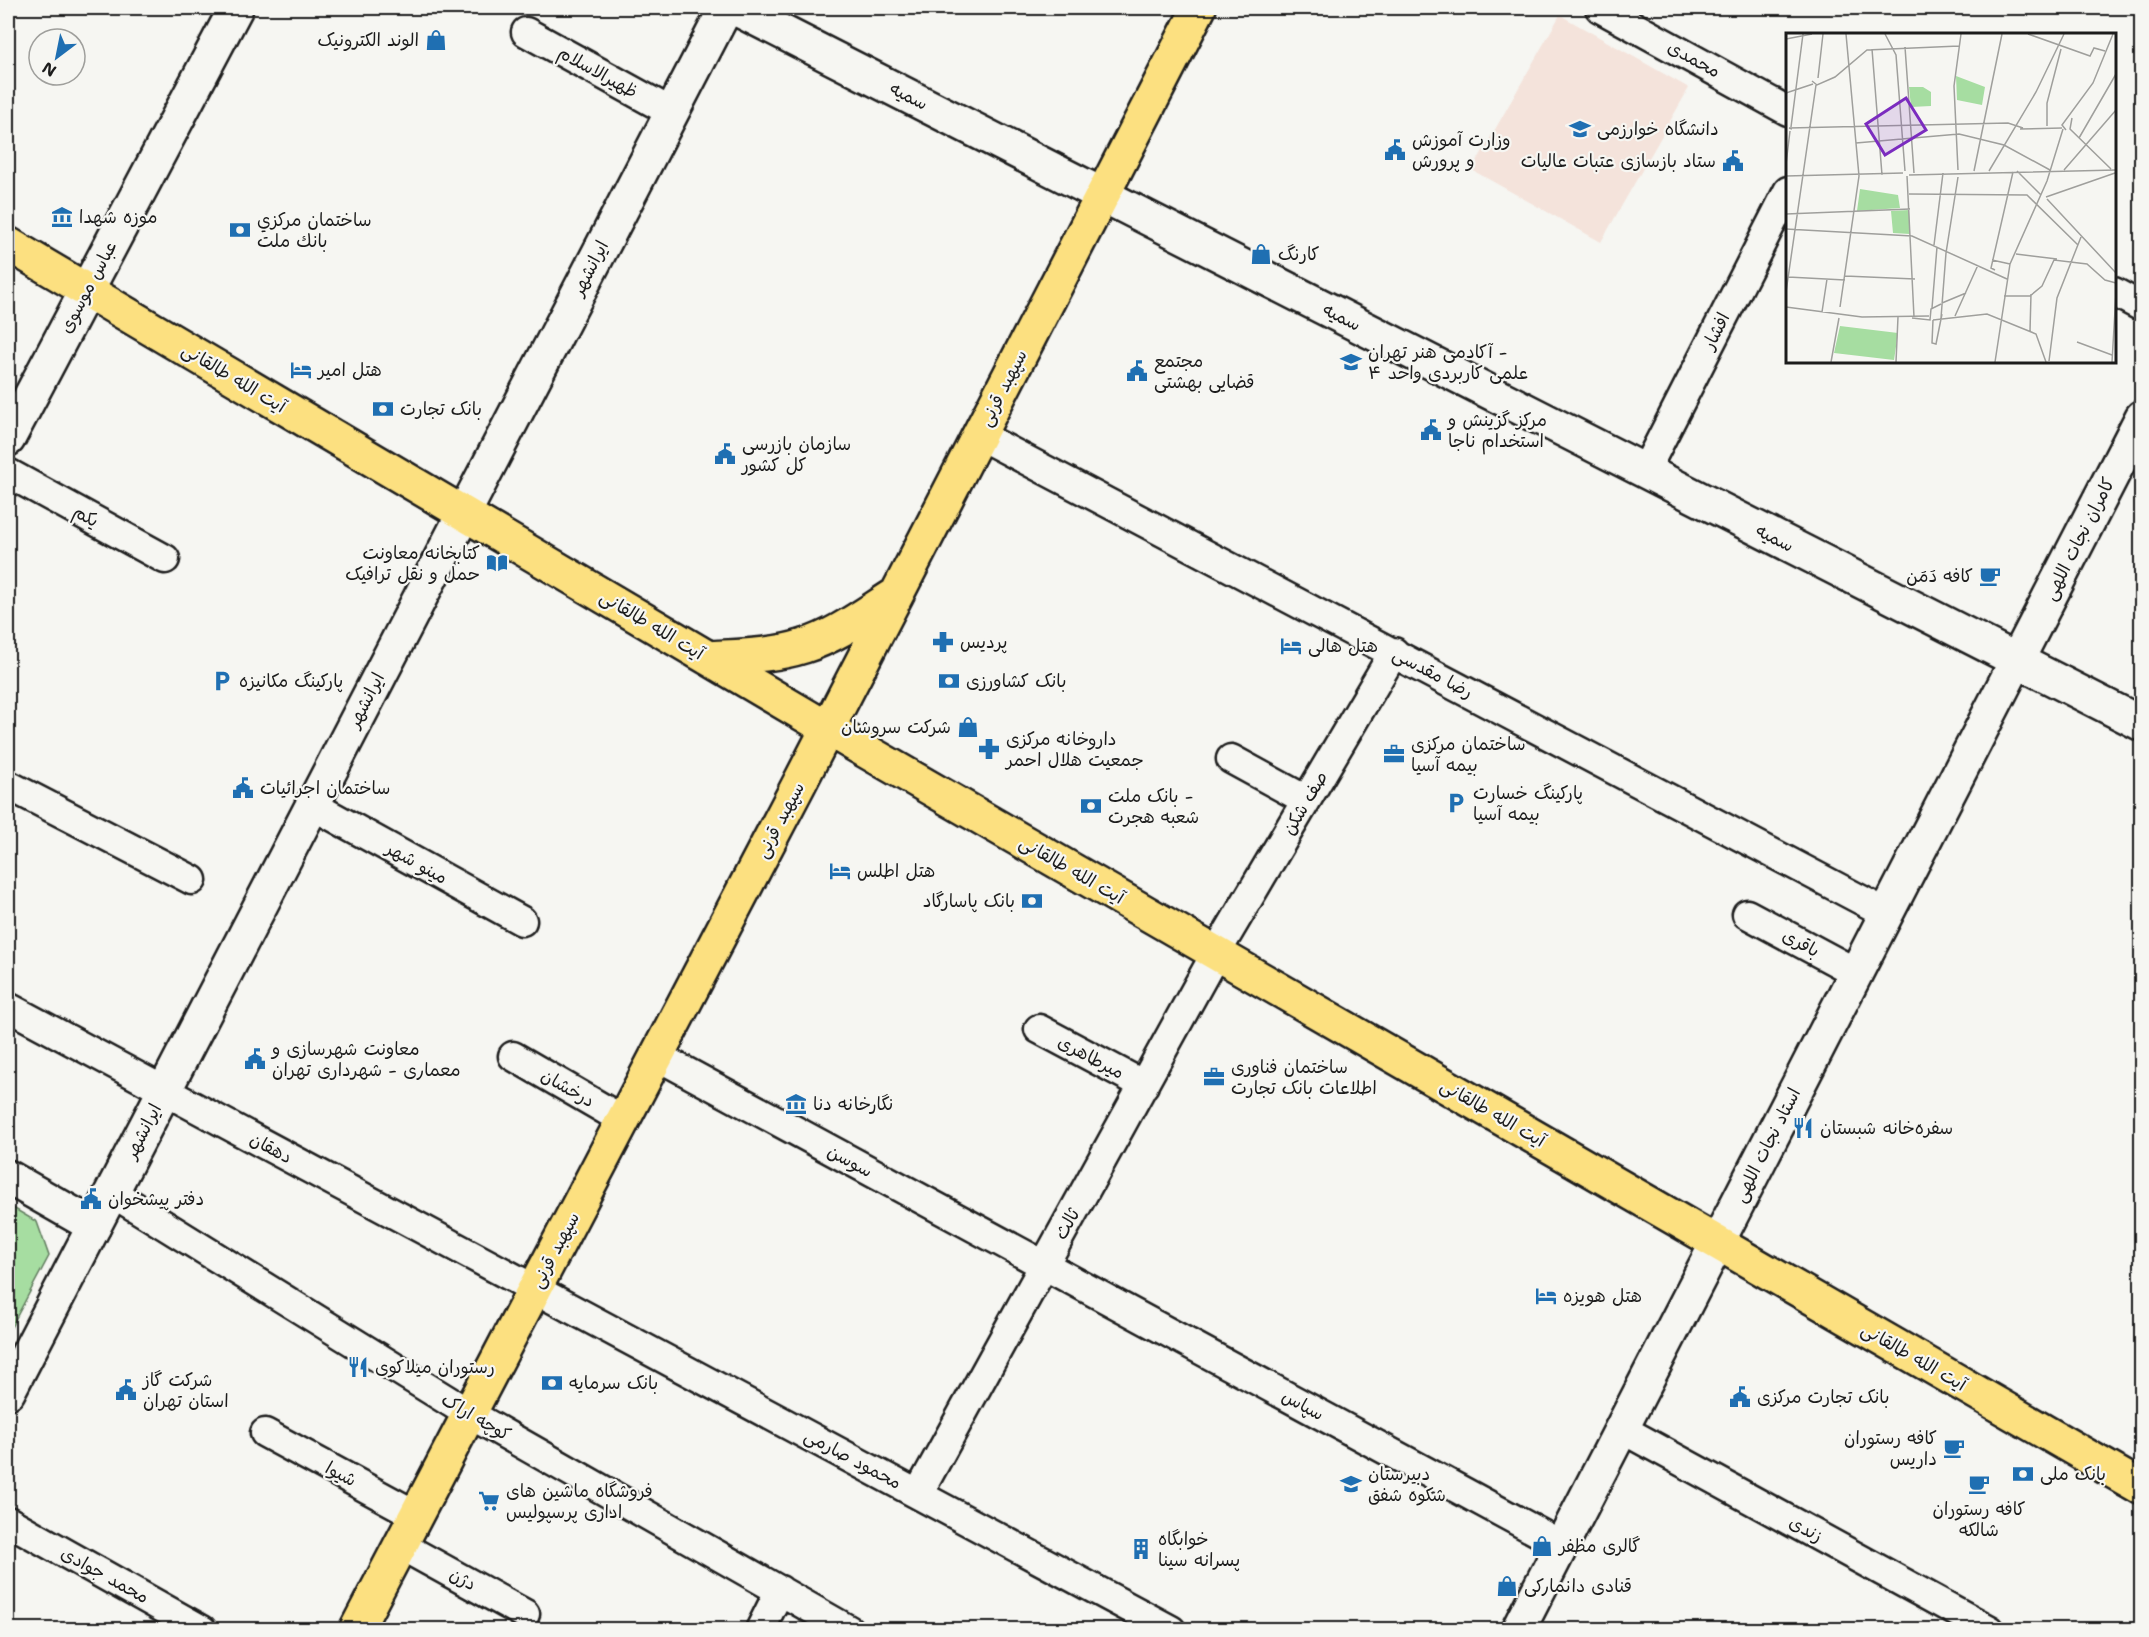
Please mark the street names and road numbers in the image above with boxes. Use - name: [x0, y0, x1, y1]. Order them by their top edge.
- street label: محمدی: [1663, 35, 1725, 83]
- street label: ظهیرالاسلام: [553, 40, 642, 105]
- street label: سمیه: [886, 76, 932, 116]
- street label: ایرانشهر: [565, 236, 614, 301]
- street label: عباس موسوی: [54, 237, 122, 337]
- street label: سمیه: [1319, 297, 1365, 337]
- street label: افشار: [1696, 308, 1735, 355]
- street label: آیت الله طالقانی: [177, 337, 292, 419]
- street label: سپهبد قرنی: [973, 346, 1033, 430]
- street label: کامران نجات اللهی: [2038, 473, 2120, 604]
- street label: یکم: [68, 499, 103, 534]
- street label: سمیه: [1752, 518, 1798, 558]
- street label: آیت الله طالقانی: [595, 584, 710, 666]
- street label: رضا مقدسی: [1389, 642, 1477, 704]
- street label: ایرانشهر: [341, 668, 390, 733]
- street label: صف شکن: [1277, 767, 1333, 839]
- street label: سپهبد قرنی: [750, 778, 810, 862]
- street label: آیت الله طالقانی: [1015, 830, 1130, 911]
- street label: مینو شهر: [380, 835, 452, 890]
- street label: باقری: [1778, 923, 1824, 963]
- street label: میرطاهری: [1054, 1030, 1128, 1084]
- street label: درخشان: [537, 1063, 599, 1113]
- street label: آیت الله طالقانی: [1436, 1073, 1551, 1154]
- street label: استاد نجات اللهی: [1728, 1084, 1806, 1206]
- street label: ایرانشهر: [118, 1099, 167, 1164]
- street label: دهقان: [246, 1127, 296, 1169]
- street label: سوسن: [823, 1139, 877, 1183]
- street label: ثالث: [1049, 1203, 1086, 1244]
- street label: سپهبد قرنی: [525, 1208, 585, 1292]
- street label: آیت الله طالقانی: [1857, 1317, 1972, 1398]
- street label: سپاس: [1278, 1384, 1328, 1426]
- street label: کوچه اراک: [437, 1388, 515, 1447]
- street label: محمود صارمی: [800, 1423, 906, 1495]
- street label: شیوا: [321, 1456, 361, 1492]
- street label: زندی: [1785, 1510, 1827, 1548]
- street label: محمد جوادی: [57, 1541, 153, 1609]
- street label: دژن: [445, 1562, 481, 1596]

